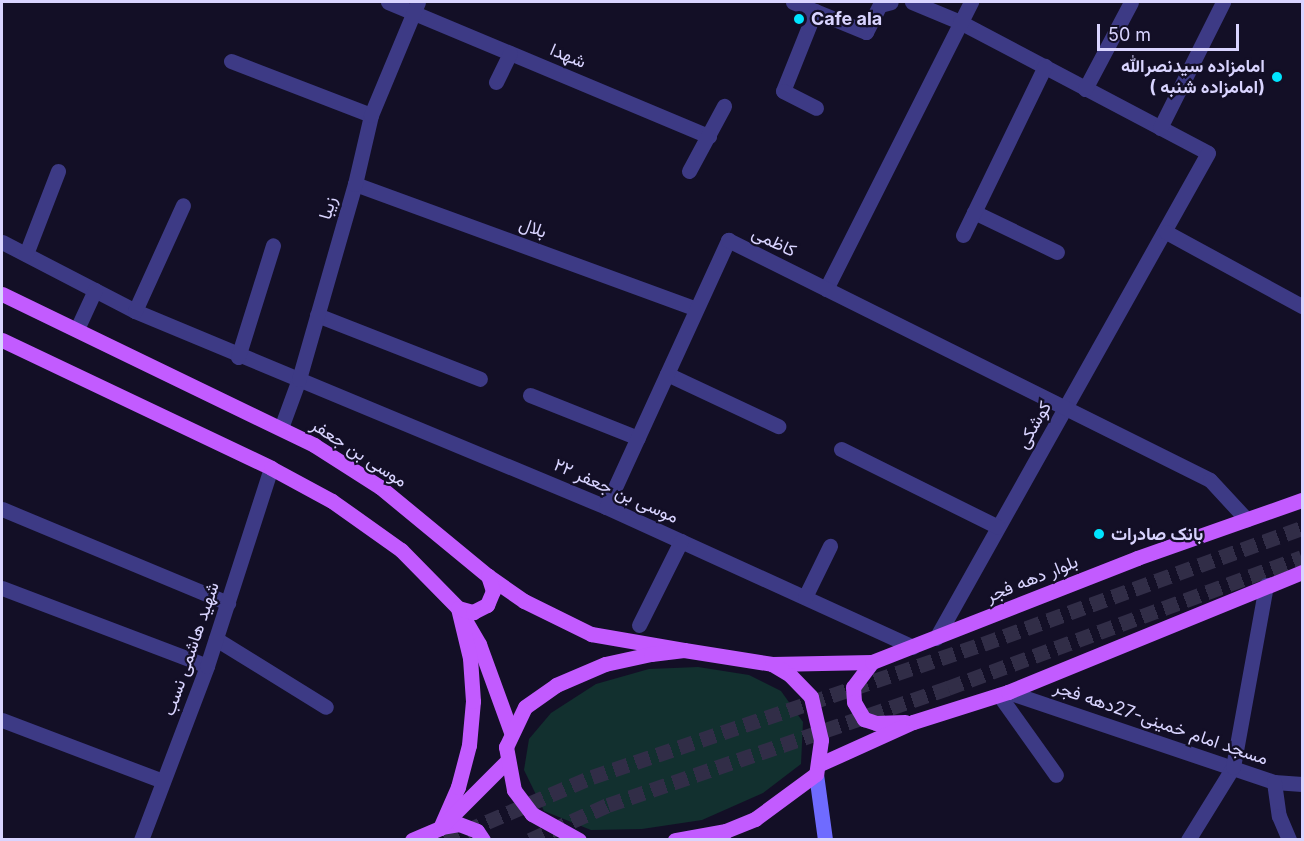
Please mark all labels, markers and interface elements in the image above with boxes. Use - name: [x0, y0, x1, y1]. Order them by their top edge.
- place label: Cafe ala: [811, 8, 882, 30]
- marker: Cafe ala: [792, 12, 806, 26]
- scale bar: [1100, 12, 1242, 50]
- text: 50 m: [1108, 24, 1151, 45]
- street label: شهدا: [547, 39, 589, 73]
- place label: امامزاده سیدنصرالله ( امامزاده شنبه): [1121, 56, 1265, 98]
- marker: امامزاده سیدنصرالله ( امامزاده شنبه): [1270, 70, 1284, 84]
- street label: زیبا: [314, 194, 342, 222]
- street label: بلال: [516, 213, 550, 243]
- street label: کاظمی: [748, 222, 800, 262]
- street label: کوشکی: [1012, 397, 1056, 453]
- street label: موسی بن جعفر: [307, 414, 411, 492]
- street label: موسی بن جعفر ۲۲: [550, 454, 682, 528]
- place label: بانک صادرات: [1111, 523, 1203, 545]
- marker: بانک صادرات: [1092, 527, 1106, 541]
- street label: بلوار دهه فجر: [983, 551, 1081, 607]
- street label: شهید هاشمی نسب: [158, 579, 224, 719]
- street label: مسجد امام خمینی-27دهه فجر: [1051, 676, 1271, 770]

